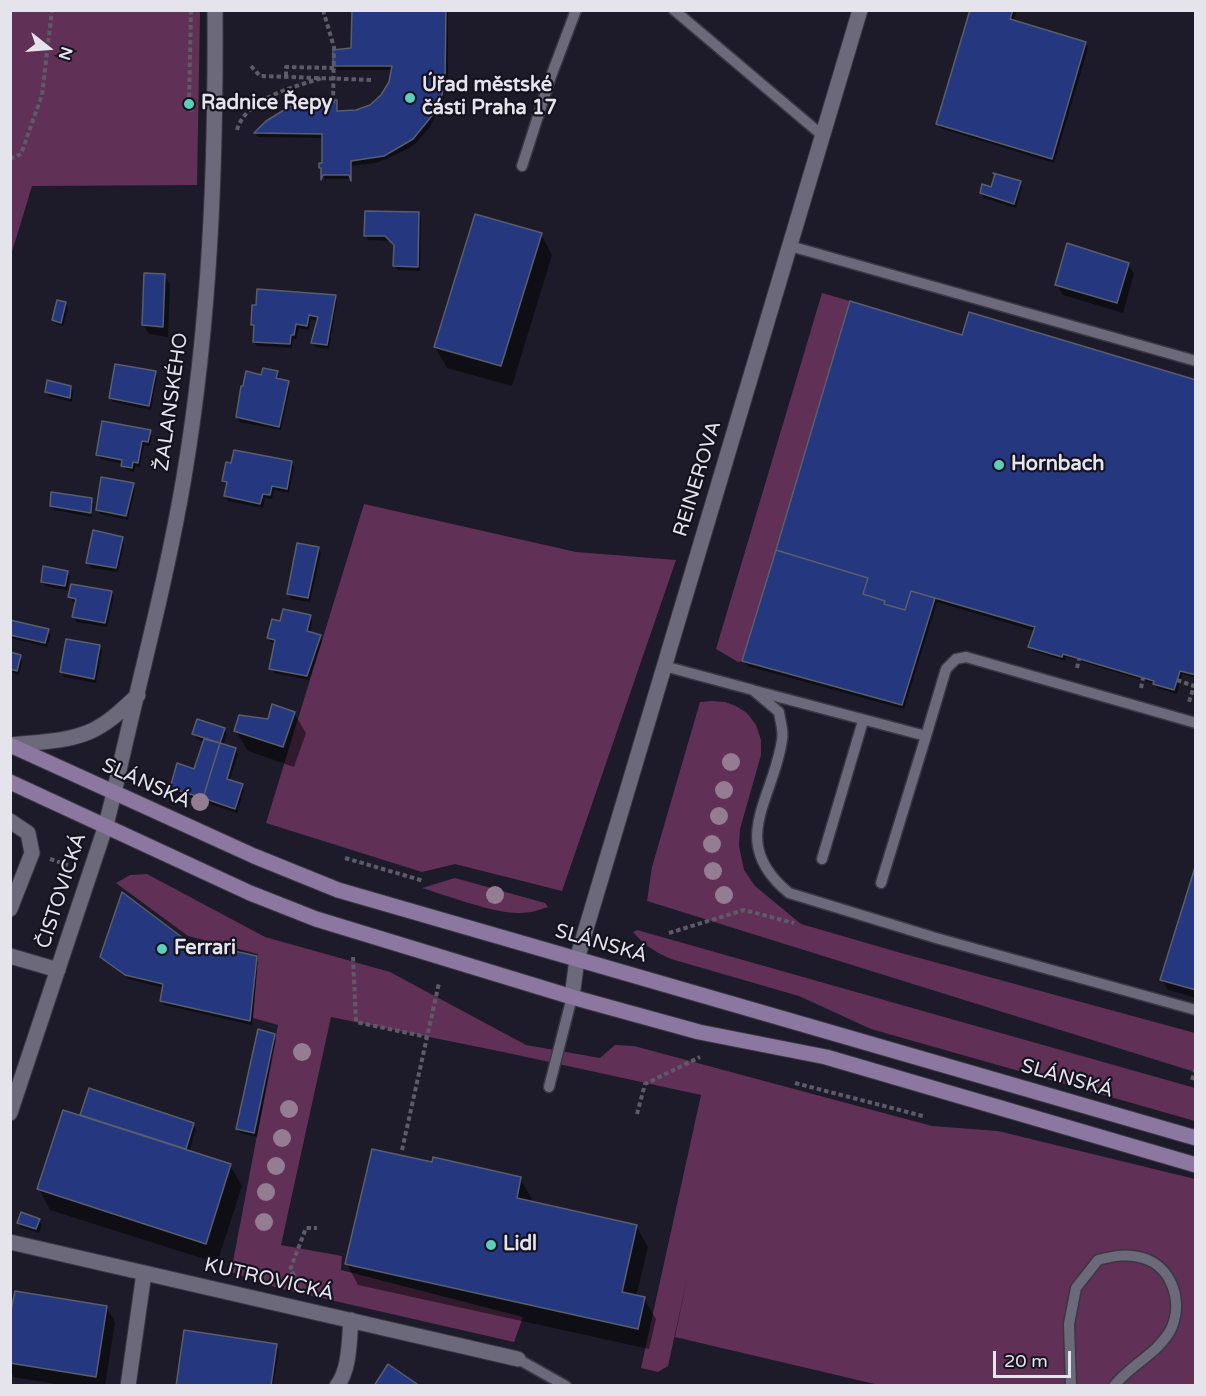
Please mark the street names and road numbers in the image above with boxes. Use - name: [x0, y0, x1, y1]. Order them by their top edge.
- street label: ŽALANSKÉHO: [150, 331, 194, 473]
- street label: REINEROVA: [669, 418, 727, 540]
- street label: SLÁNSKÁ: [98, 754, 194, 814]
- street label: ČISTOVICKÁ: [32, 830, 92, 952]
- street label: SLÁNSKÁ: [552, 919, 650, 969]
- street label: SLÁNSKÁ: [1018, 1054, 1116, 1104]
- street label: KUTROVICKÁ: [202, 1253, 336, 1307]

